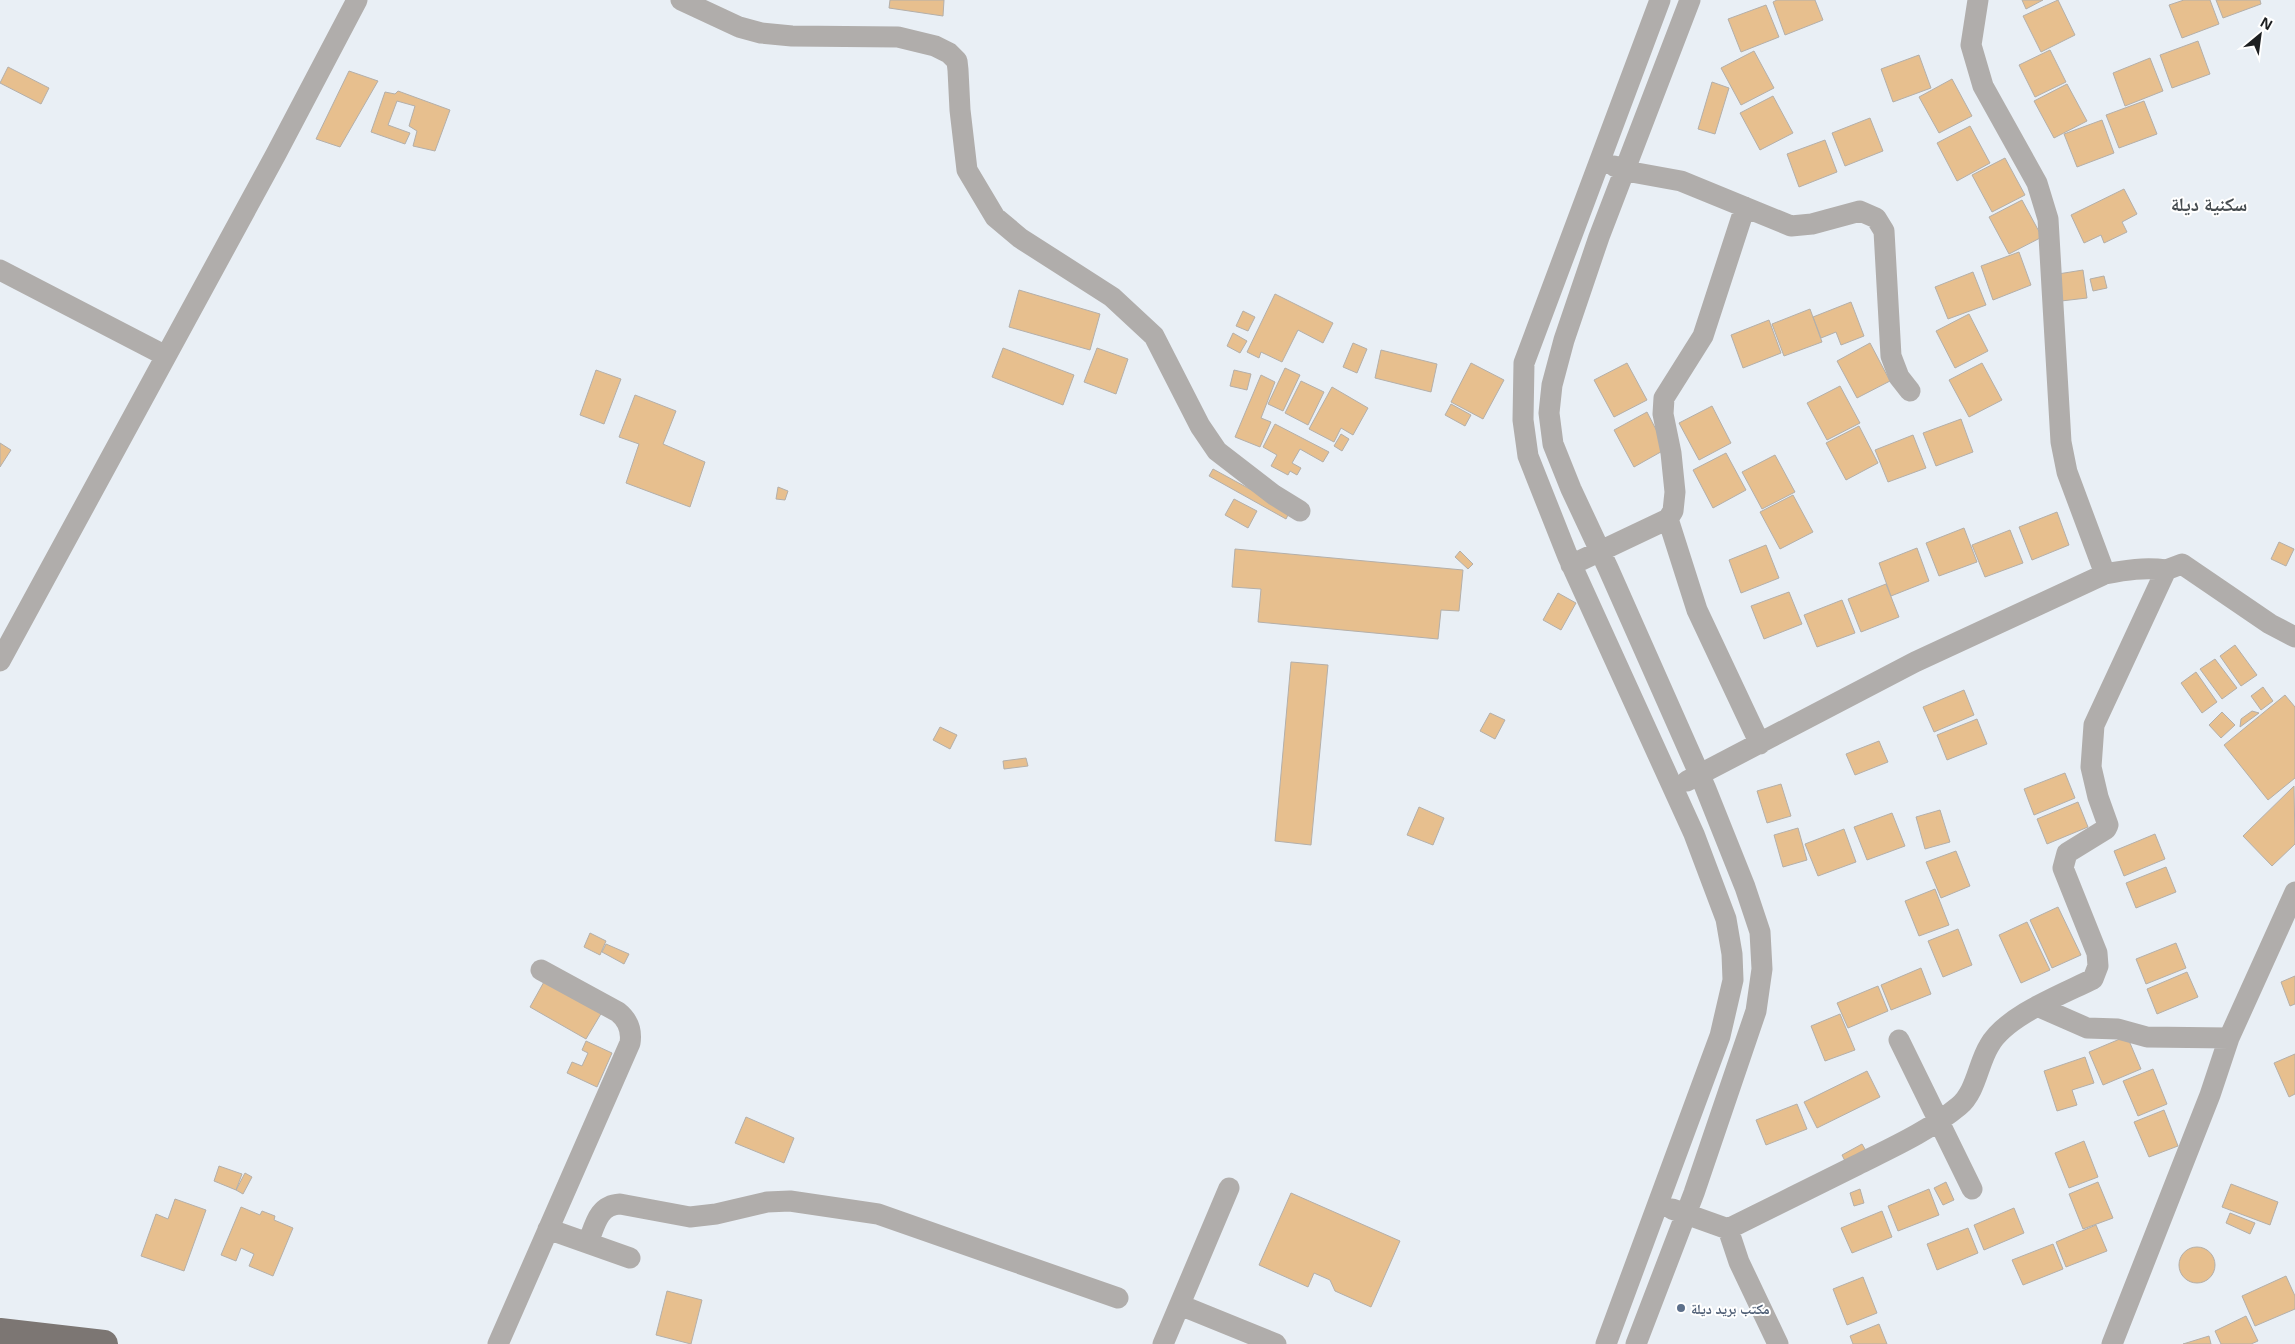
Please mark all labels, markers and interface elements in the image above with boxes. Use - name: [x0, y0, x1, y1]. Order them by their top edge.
- north arrow: [2235, 10, 2285, 60]
- text: N: [2257, 12, 2276, 34]
- district label: سكنية ديلة: [2171, 191, 2247, 217]
- place label: مكتب بريد ديلة: [1691, 1299, 1770, 1318]
- marker: مكتب بريد ديلة: [1675, 1302, 1687, 1314]

